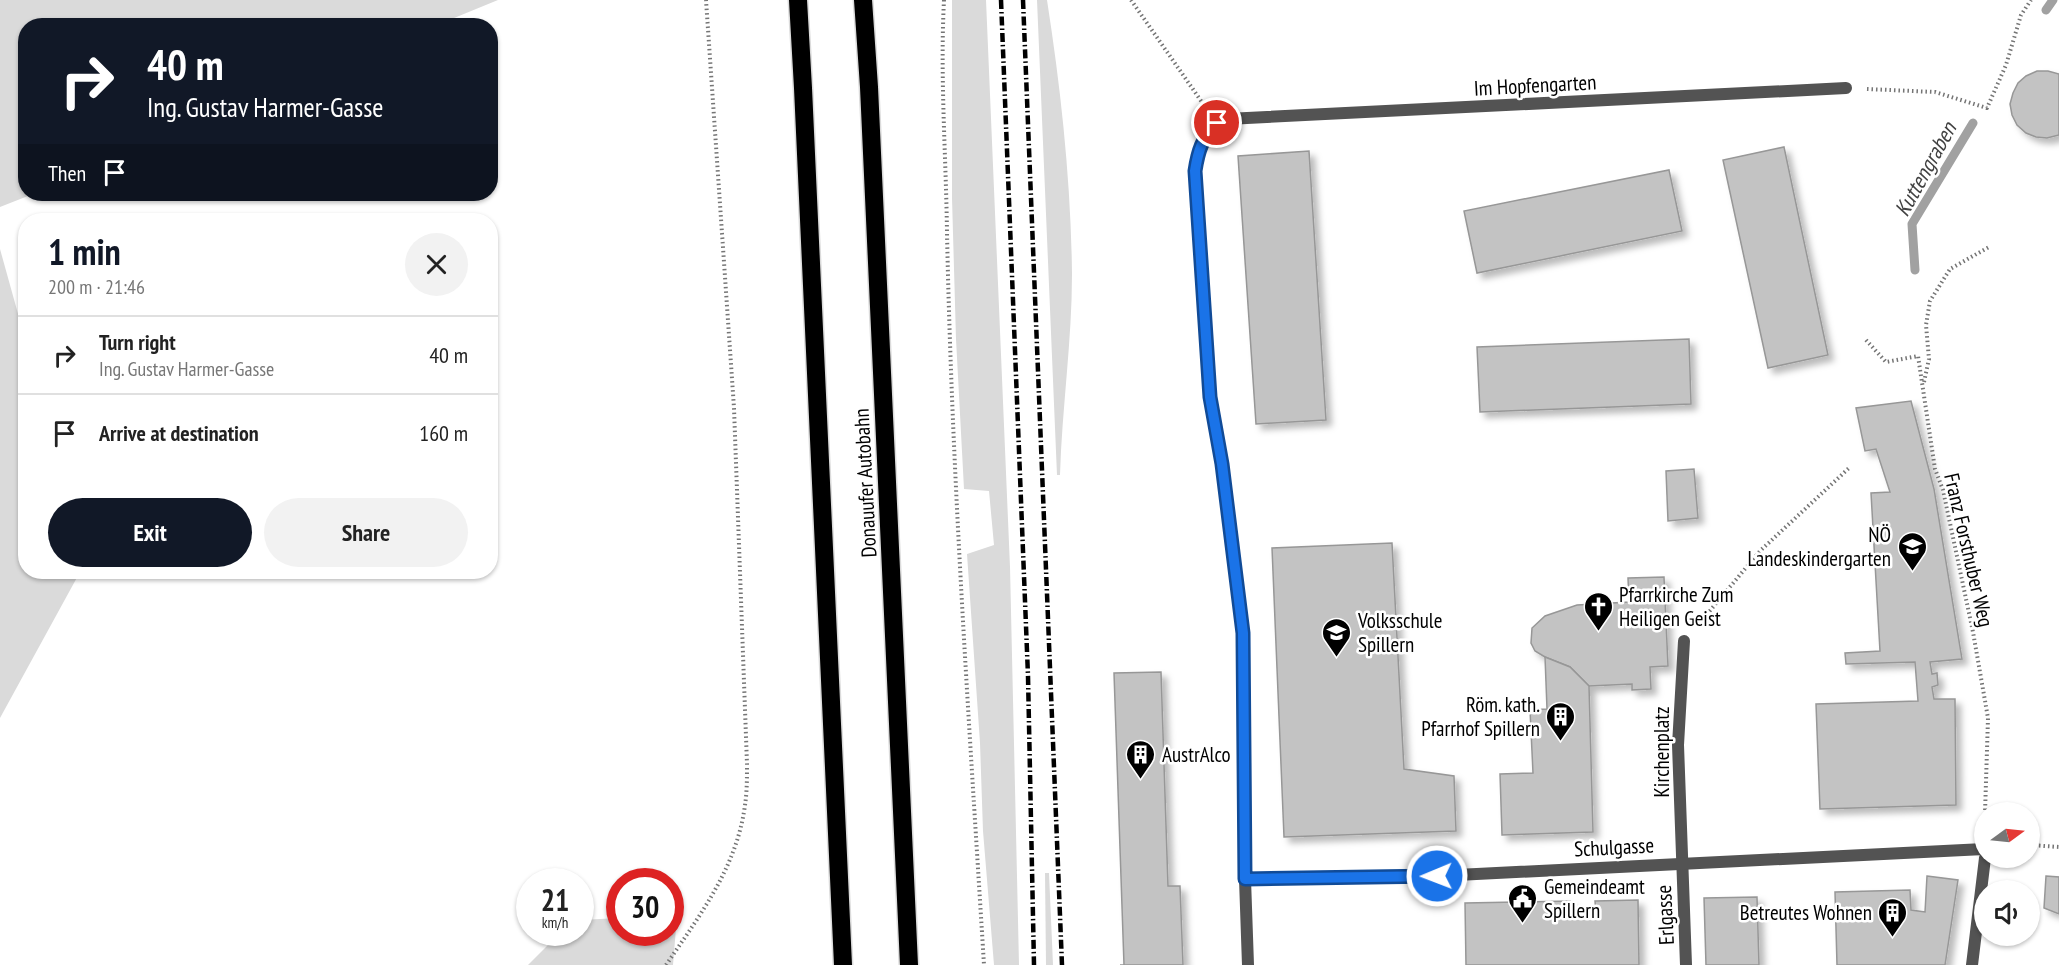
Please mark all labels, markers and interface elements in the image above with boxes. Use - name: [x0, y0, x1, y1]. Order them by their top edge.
- text: 40 m: [147, 37, 224, 92]
- icon: right: [48, 42, 126, 120]
- street label: Im Hopfengarten: [1473, 68, 1597, 102]
- text: Ing. Gustav Harmer-Gasse: [147, 90, 383, 124]
- pin: [1191, 97, 1242, 148]
- icon: arrive: [1200, 106, 1233, 139]
- water label: Kuttengraben: [1888, 116, 1963, 221]
- icon: arrive: [98, 156, 131, 189]
- text: Then: [48, 159, 86, 187]
- text: 1 min: [48, 228, 121, 275]
- button: close: [405, 233, 468, 296]
- text: 200 m · 21:46: [48, 274, 145, 300]
- text: Turn right: [99, 328, 176, 356]
- icon: right: [48, 339, 81, 372]
- text: 40 m: [429, 341, 468, 369]
- text: Ing. Gustav Harmer-Gasse: [99, 356, 274, 382]
- street label: Donauufer Autobahn: [848, 408, 882, 558]
- icon: arrive: [48, 417, 81, 450]
- text: Arrive at destination: [99, 419, 259, 447]
- text: 160 m: [419, 419, 468, 447]
- street label: Franz Forsthuber Weg: [1938, 471, 2000, 629]
- button: Exit: [48, 498, 252, 567]
- button: Share: [264, 498, 468, 567]
- place label: NÖ Landeskindergarten: [1747, 521, 1891, 572]
- school or university icon: NÖ Landeskindergarten: [1896, 530, 1928, 572]
- place label: Pfarrkirche Zum Heiligen Geist: [1619, 581, 1733, 632]
- church icon: Pfarrkirche Zum Heiligen Geist: [1582, 590, 1614, 632]
- place label: Volksschule Spillern: [1357, 607, 1442, 658]
- school or university icon: Volksschule Spillern: [1321, 616, 1353, 658]
- place label: Röm. kath. Pfarrhof Spillern: [1421, 691, 1540, 742]
- building icon: Röm. kath. Pfarrhof Spillern: [1545, 700, 1577, 742]
- street label: Kirchenplatz: [1648, 706, 1675, 798]
- building icon: AustrAlco: [1125, 738, 1157, 780]
- place label: AustrAlco: [1162, 741, 1231, 768]
- north arrow: [1974, 802, 2040, 868]
- map controls: [1974, 802, 2040, 946]
- street label: Schulgasse: [1573, 831, 1655, 863]
- position arrow: [1405, 844, 1469, 908]
- speed limit sign: 30: [606, 868, 684, 946]
- place label: Gemeindeamt Spillern: [1544, 873, 1645, 924]
- text: 21: [541, 880, 569, 919]
- button: sound: [1974, 880, 2040, 946]
- public building icon: Gemeindeamt Spillern: [1507, 882, 1539, 924]
- street label: Erlgasse: [1650, 884, 1680, 946]
- building icon: Betreutes Wohnen: [1877, 896, 1909, 938]
- place label: Betreutes Wohnen: [1740, 899, 1872, 926]
- text: km/h: [542, 913, 568, 932]

